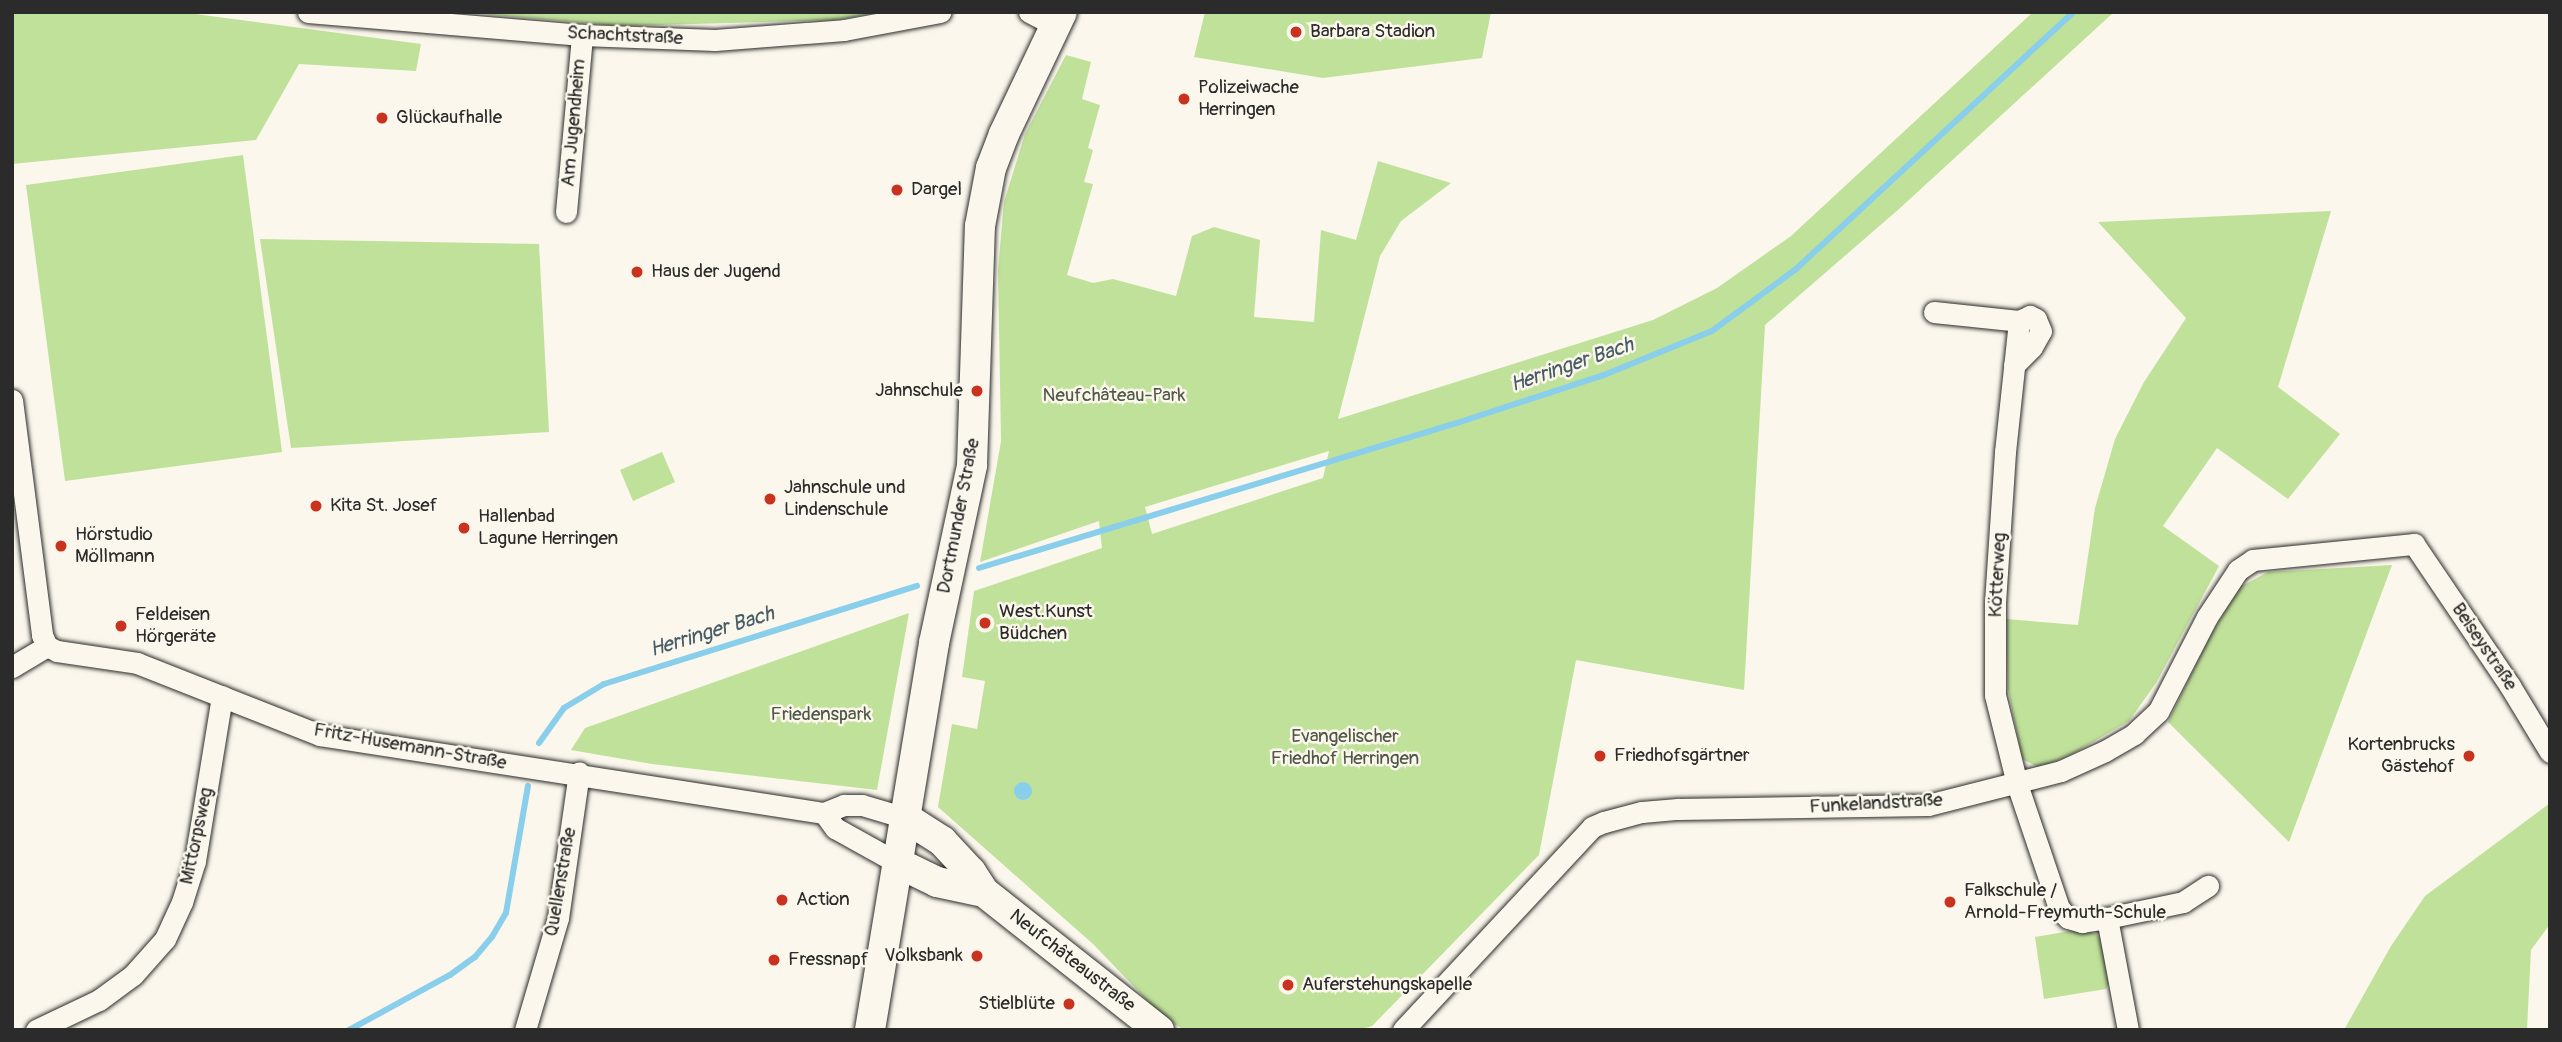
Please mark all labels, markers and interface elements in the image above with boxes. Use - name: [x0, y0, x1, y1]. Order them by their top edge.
- place label: Barbara Stadion: [1310, 21, 1435, 43]
- street label: Schachtstraße: [566, 22, 684, 50]
- marker: Barbara Stadion: [1288, 24, 1304, 40]
- street label: Am Jugendheim: [557, 58, 591, 188]
- place label: Polizeiwache Herringen: [1198, 77, 1299, 121]
- marker: Polizeiwache Herringen: [1176, 91, 1192, 107]
- place label: Glückaufhalle: [396, 107, 502, 129]
- marker: Glückaufhalle: [374, 110, 390, 126]
- place label: Dargel: [911, 179, 962, 201]
- marker: Dargel: [889, 182, 905, 198]
- place label: Haus der Jugend: [651, 261, 781, 283]
- marker: Haus der Jugend: [629, 264, 645, 280]
- water label: Herringer Bach: [1507, 332, 1637, 398]
- place label: Jahnschule: [875, 380, 963, 402]
- marker: Jahnschule: [969, 383, 985, 399]
- park label: Neufchâteau-Park: [1043, 385, 1185, 407]
- street label: Dortmunder Straße: [933, 436, 985, 596]
- place label: Jahnschule und Lindenschule: [784, 477, 905, 521]
- marker: Jahnschule und Lindenschule: [762, 491, 778, 507]
- place label: Kita St. Josef: [330, 495, 437, 517]
- marker: Kita St. Josef: [308, 498, 324, 514]
- place label: Hallenbad Lagune Herringen: [478, 506, 618, 550]
- marker: Hallenbad Lagune Herringen: [456, 520, 472, 536]
- place label: Hörstudio Möllmann: [75, 524, 155, 568]
- street label: Kötterweg: [1984, 532, 2012, 618]
- marker: Hörstudio Möllmann: [53, 538, 69, 554]
- street label: Beiseystraße: [2446, 599, 2522, 695]
- water label: Herringer Bach: [647, 601, 777, 663]
- place label: West.Kunst Büdchen: [999, 601, 1092, 645]
- place label: Feldeisen Hörgeräte: [135, 604, 216, 648]
- marker: West.Kunst Büdchen: [977, 615, 993, 631]
- marker: Feldeisen Hörgeräte: [113, 618, 129, 634]
- park label: Friedenspark: [771, 704, 871, 726]
- street label: Fritz-Husemann-Straße: [312, 719, 508, 775]
- park label: Evangelischer Friedhof Herringen: [1271, 726, 1419, 770]
- place label: Kortenbrucks Gästehof: [2347, 734, 2455, 778]
- place label: Friedhofsgärtner: [1614, 745, 1750, 767]
- marker: Friedhofsgärtner: [1592, 748, 1608, 764]
- marker: Kortenbrucks Gästehof: [2461, 748, 2477, 764]
- street label: Mittorpsweg: [176, 785, 218, 887]
- street label: Funkelandstraße: [1809, 789, 1943, 819]
- street label: Quellenstraße: [540, 826, 582, 938]
- place label: Falkschule / Arnold-Freymuth-Schule: [1964, 880, 2166, 924]
- place label: Action: [796, 889, 850, 911]
- marker: Action: [774, 892, 790, 908]
- marker: Falkschule / Arnold-Freymuth-Schule: [1942, 894, 1958, 910]
- street label: Neufchâteaustraße: [1005, 905, 1139, 1017]
- place label: Volksbank: [884, 945, 963, 967]
- marker: Volksbank: [969, 948, 985, 964]
- place label: Fressnapf: [788, 949, 868, 971]
- marker: Fressnapf: [766, 952, 782, 968]
- place label: Auferstehungskapelle: [1302, 974, 1472, 996]
- marker: Auferstehungskapelle: [1280, 977, 1296, 993]
- place label: Stielblüte: [978, 993, 1055, 1015]
- marker: Stielblüte: [1061, 996, 1077, 1012]

